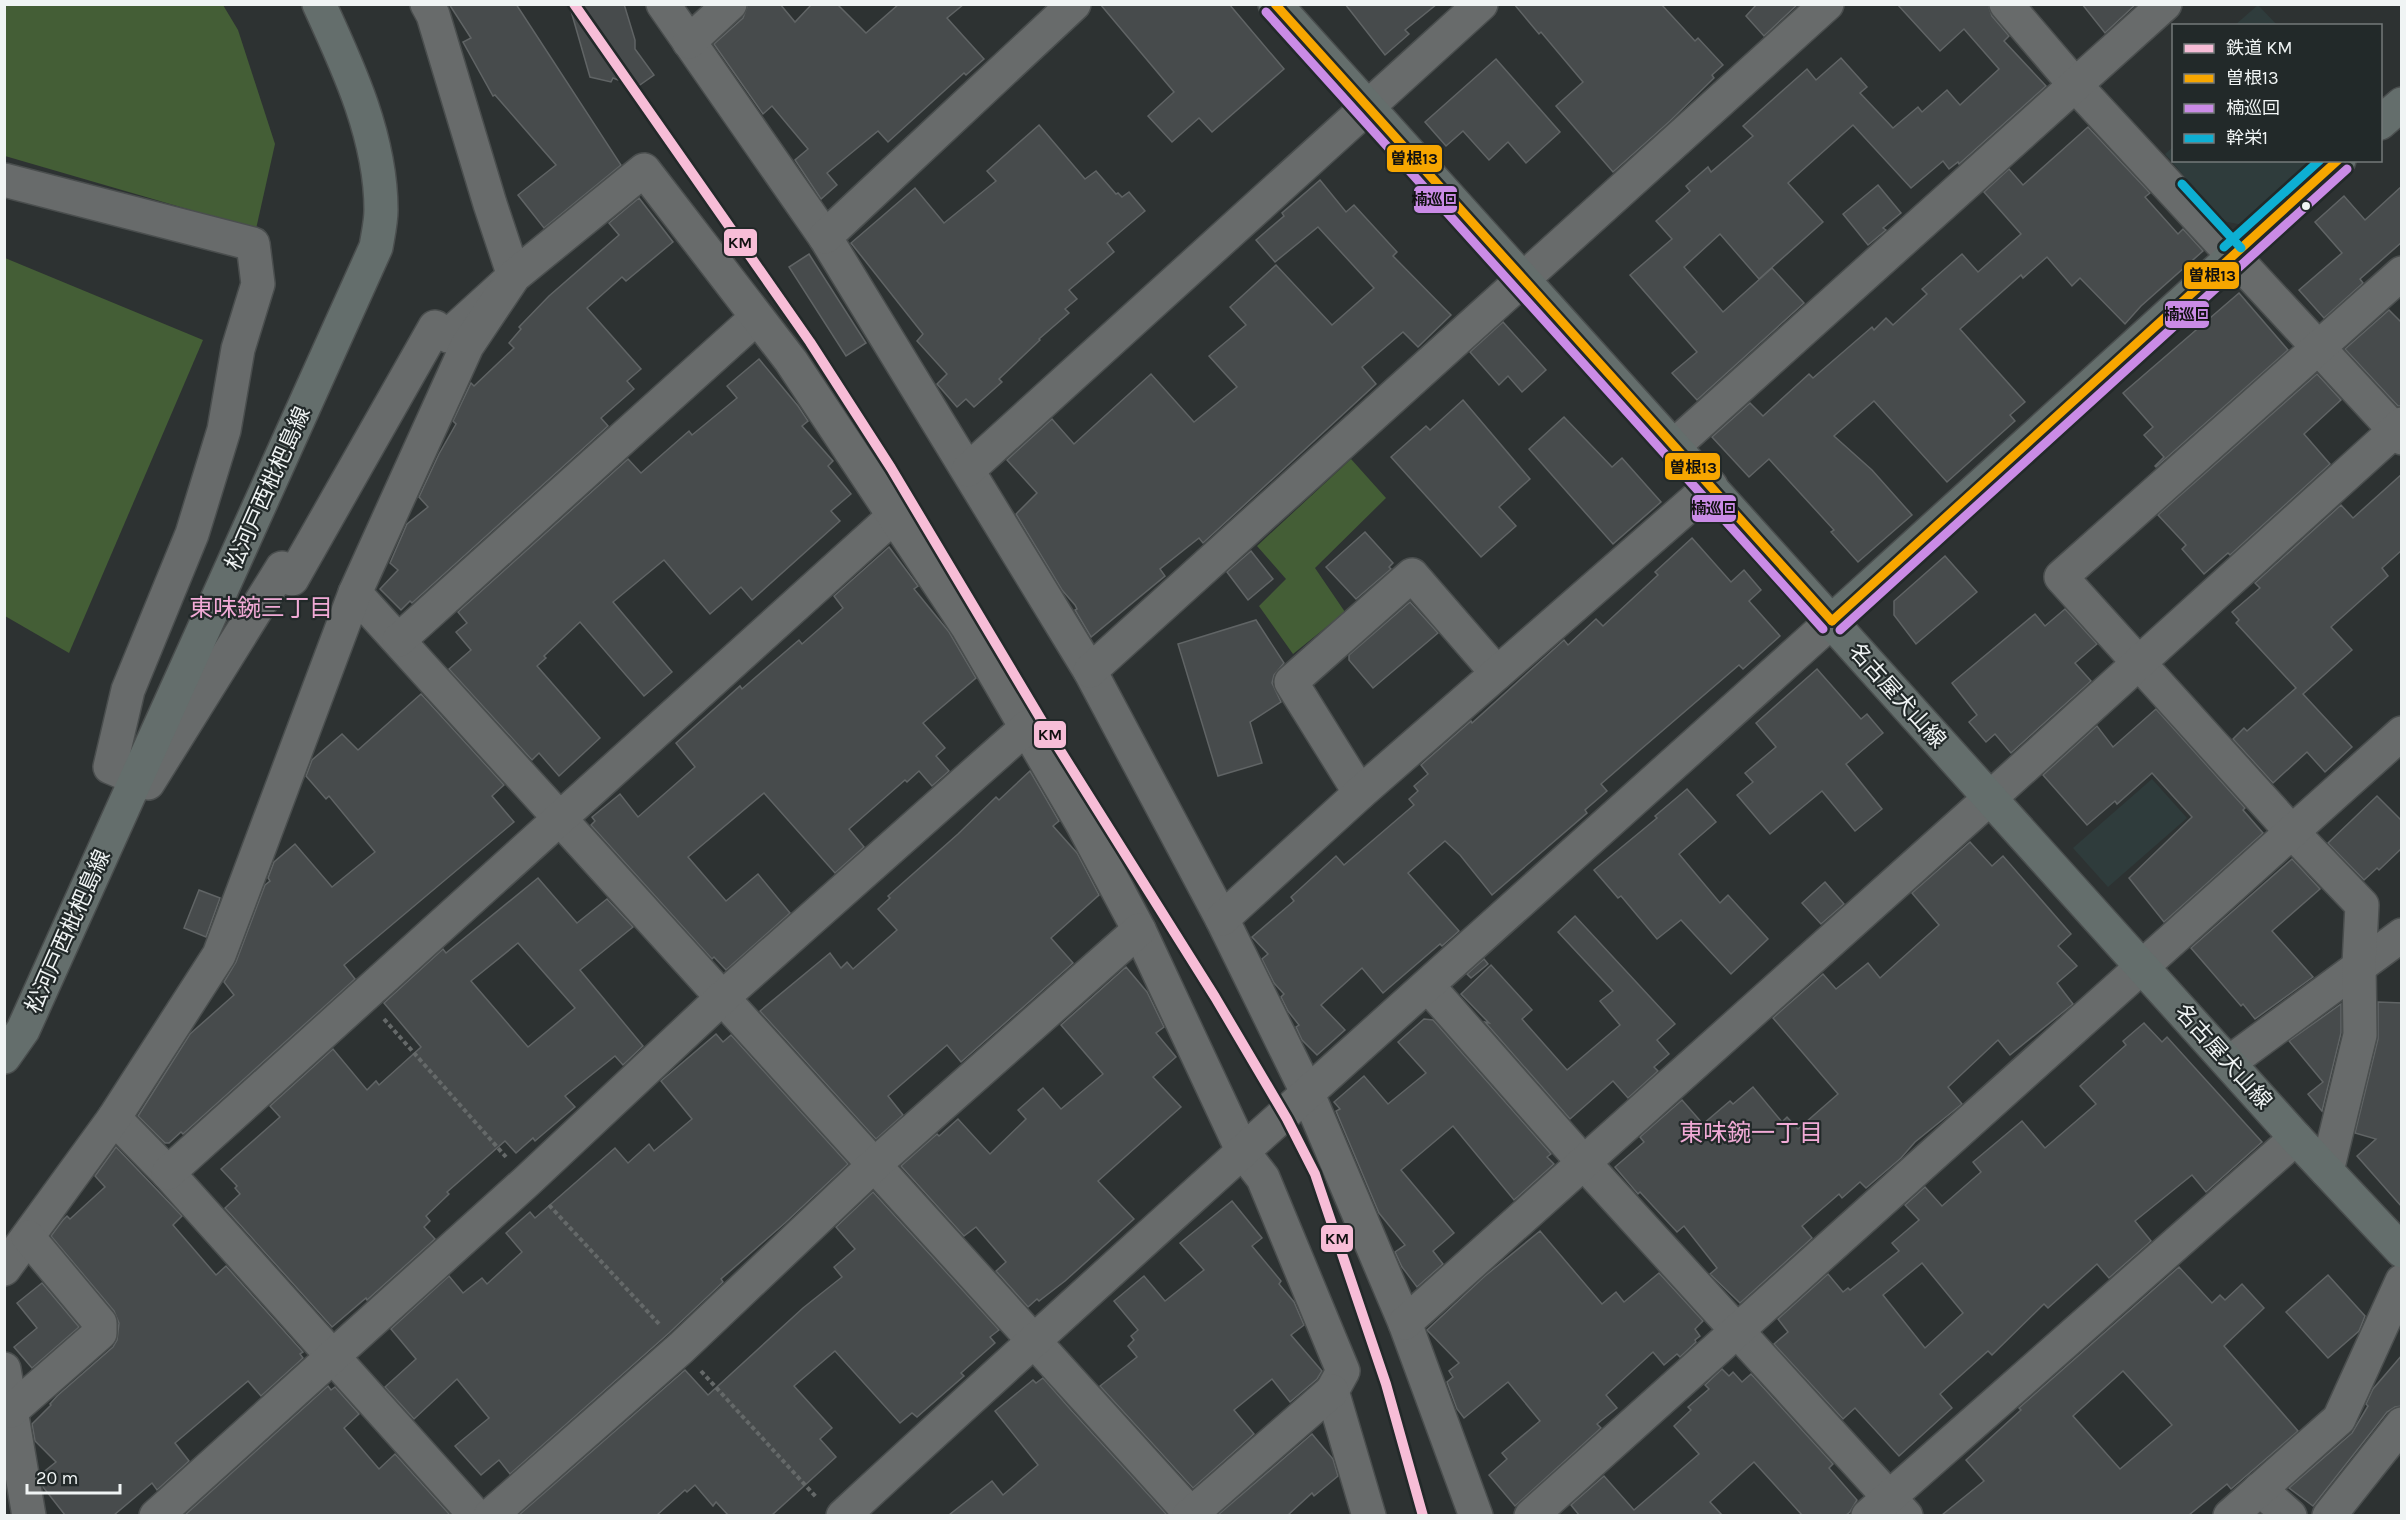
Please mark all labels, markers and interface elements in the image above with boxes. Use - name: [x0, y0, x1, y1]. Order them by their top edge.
- legend: [2172, 24, 2382, 162]
- text: 鉄道 KM: [2226, 37, 2292, 59]
- text: 曽根13: [2226, 67, 2279, 89]
- text: 楠巡回: [2226, 97, 2280, 119]
- text: 幹栄1: [2226, 127, 2268, 149]
- line badge: 曽根13: [1386, 144, 1443, 173]
- text: 曽根13: [1390, 149, 1438, 168]
- line badge: 楠巡回: [1413, 185, 1458, 214]
- text: 楠巡回: [1411, 190, 1459, 209]
- unlabelled marker: [2300, 200, 2312, 212]
- line badge: KM: [723, 228, 758, 257]
- text: KM: [728, 233, 752, 252]
- line badge: 曽根13: [2183, 261, 2240, 290]
- text: 曽根13: [2188, 266, 2236, 285]
- line badge: 楠巡回: [2164, 300, 2210, 329]
- text: 楠巡回: [2163, 305, 2211, 324]
- street label: 松河戸西枇杷島線: [220, 403, 316, 574]
- line badge: 曽根13: [1664, 452, 1721, 481]
- text: 曽根13: [1669, 458, 1717, 477]
- line badge: 楠巡回: [1691, 494, 1737, 523]
- text: 楠巡回: [1690, 499, 1738, 518]
- district label: 東味鋺三丁目: [189, 594, 333, 622]
- street label: 名古屋犬山線: [1843, 638, 1951, 753]
- line badge: KM: [1033, 720, 1067, 749]
- text: KM: [1038, 725, 1062, 744]
- street label: 松河戸西枇杷島線: [20, 846, 116, 1017]
- street label: 名古屋犬山線: [2169, 999, 2277, 1114]
- district label: 東味鋺一丁目: [1679, 1119, 1823, 1147]
- line badge: KM: [1320, 1224, 1354, 1253]
- text: KM: [1325, 1229, 1349, 1248]
- scale bar: [27, 1457, 120, 1495]
- text: 20 m: [36, 1467, 78, 1489]

